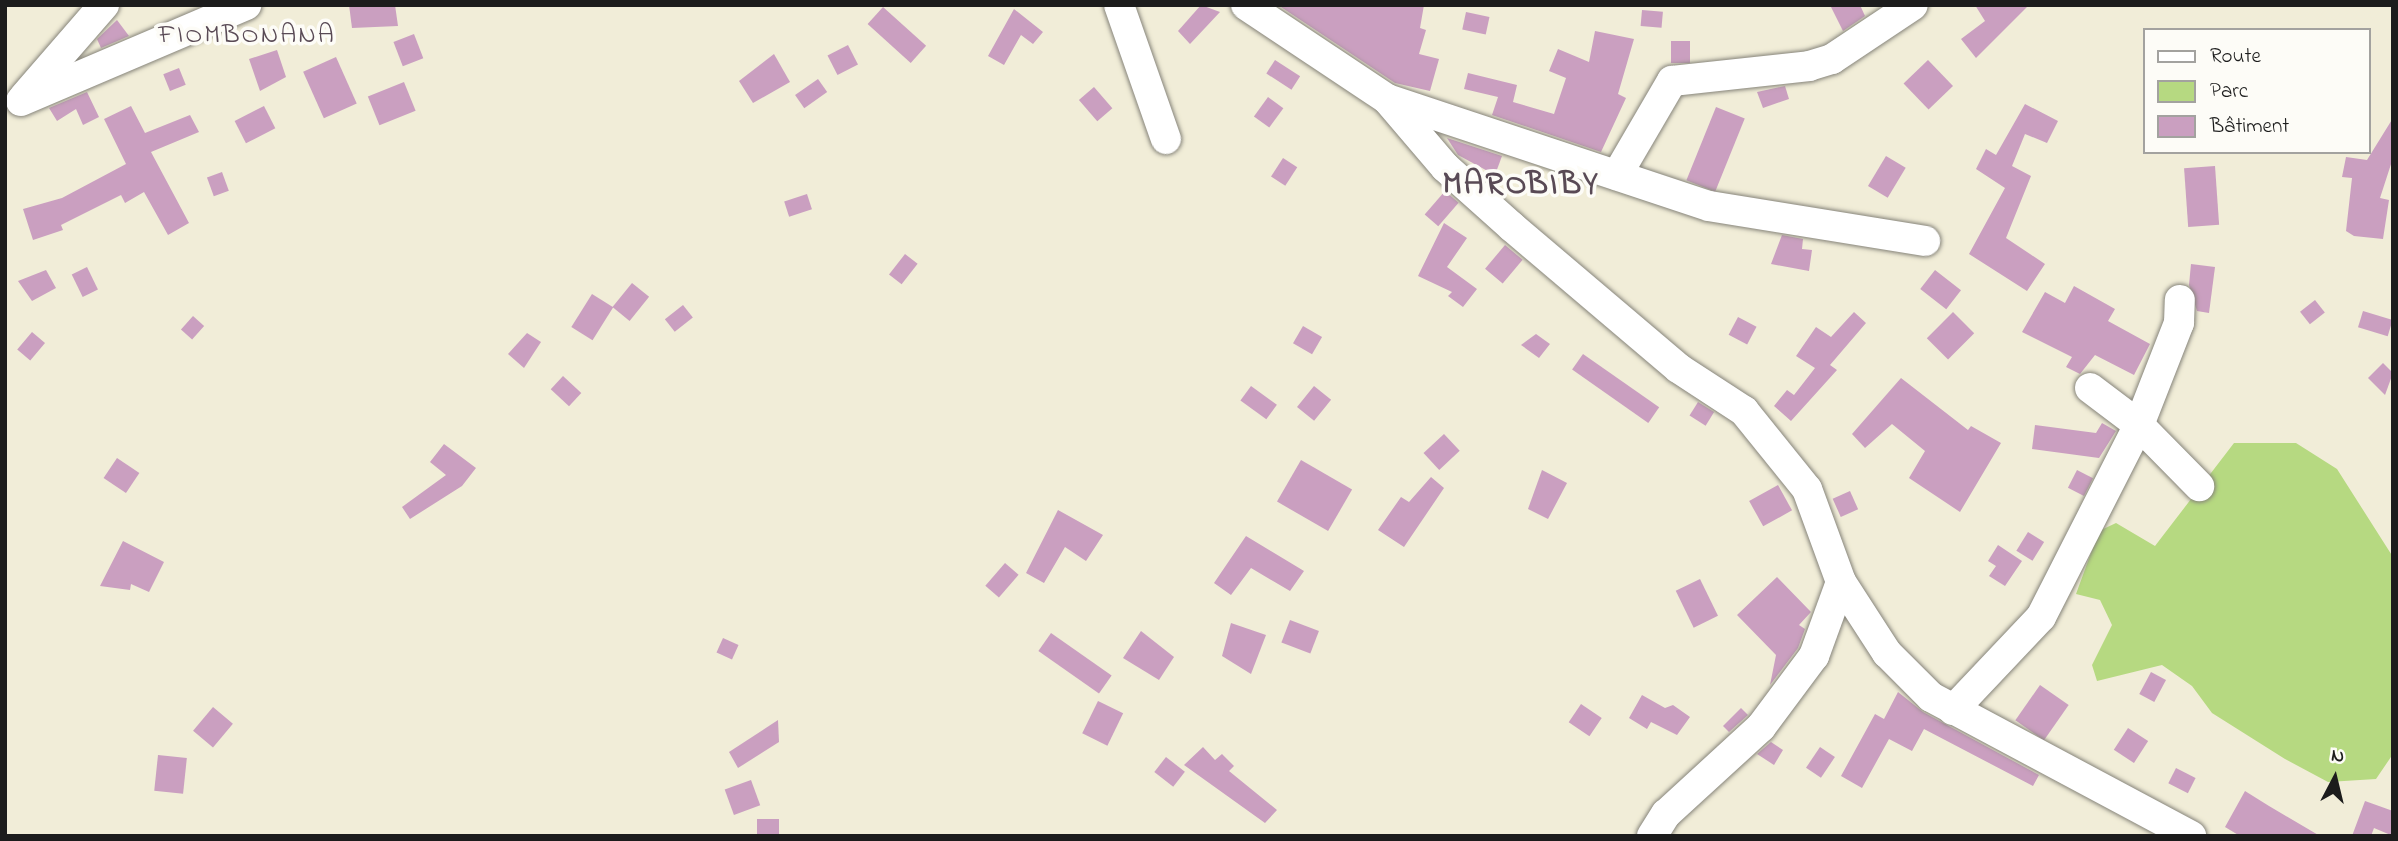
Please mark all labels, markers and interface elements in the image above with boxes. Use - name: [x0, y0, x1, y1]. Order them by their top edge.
- district label: FIOMBONANA: [159, 21, 335, 53]
- legend: [2142, 28, 2370, 154]
- text: Route: [2210, 42, 2261, 72]
- text: Parc: [2210, 77, 2248, 107]
- text: Bâtiment: [2210, 112, 2289, 142]
- district label: MAROBIBY: [1443, 167, 1599, 205]
- text: N: [2330, 742, 2346, 771]
- north arrow: [2300, 743, 2370, 813]

